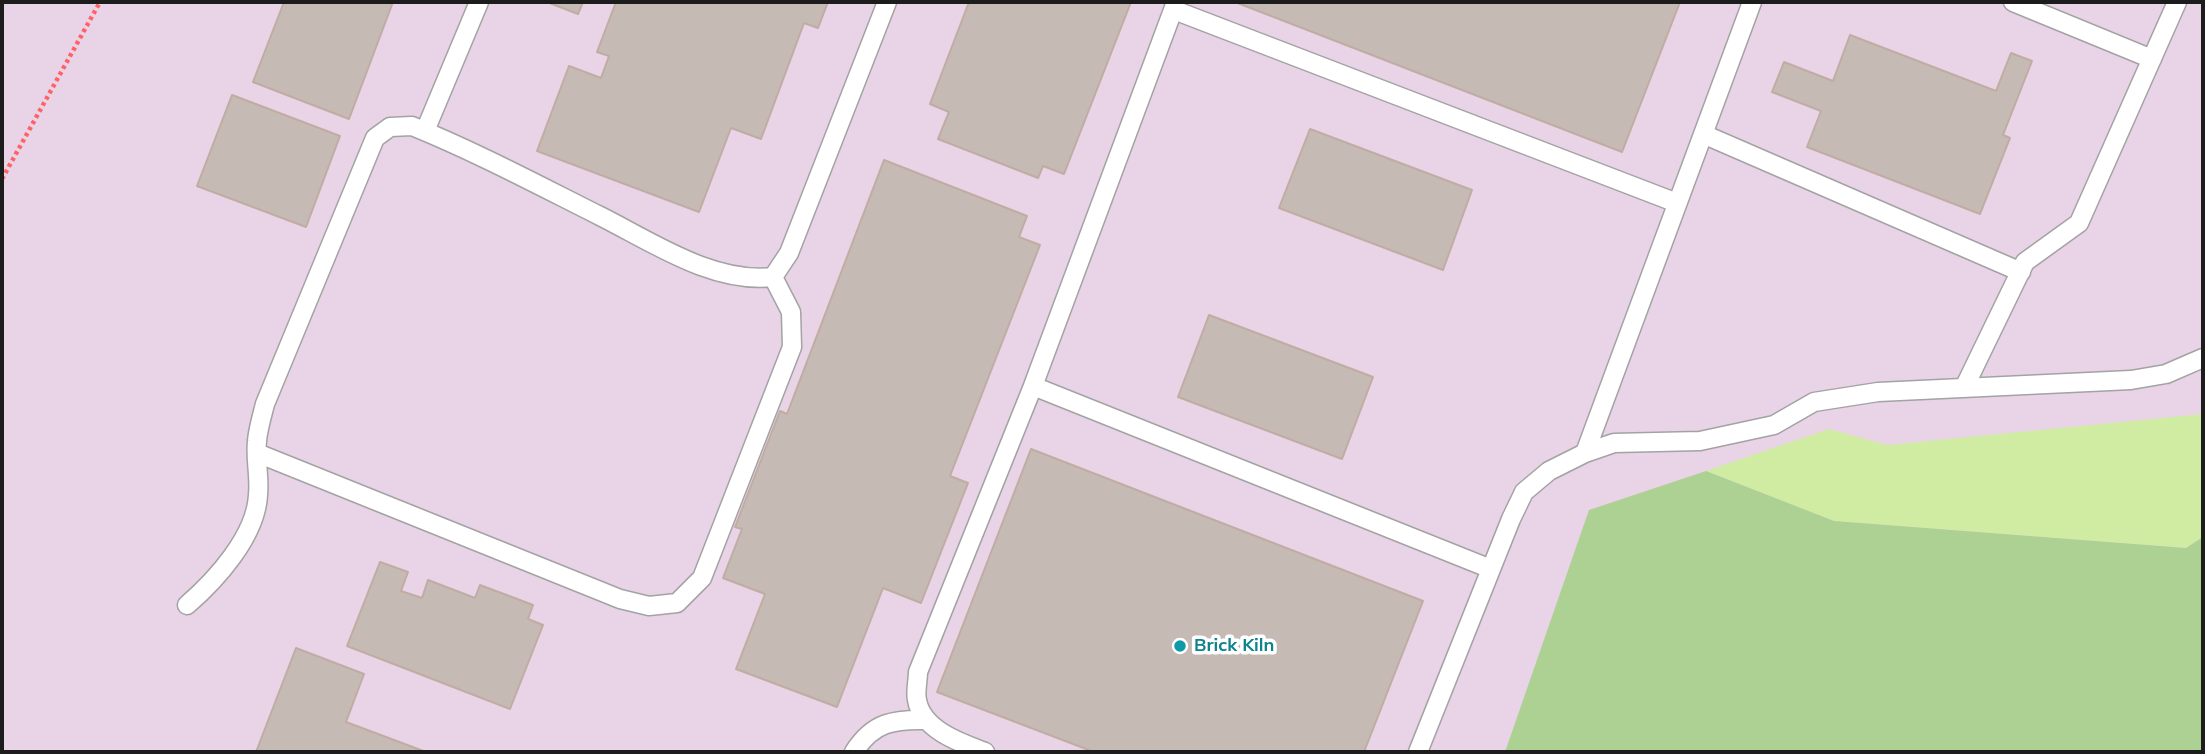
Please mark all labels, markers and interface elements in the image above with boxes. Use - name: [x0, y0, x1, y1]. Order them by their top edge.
- place label: Brick Kiln: [1194, 635, 1274, 657]
- marker: Brick Kiln: [1172, 638, 1188, 654]

